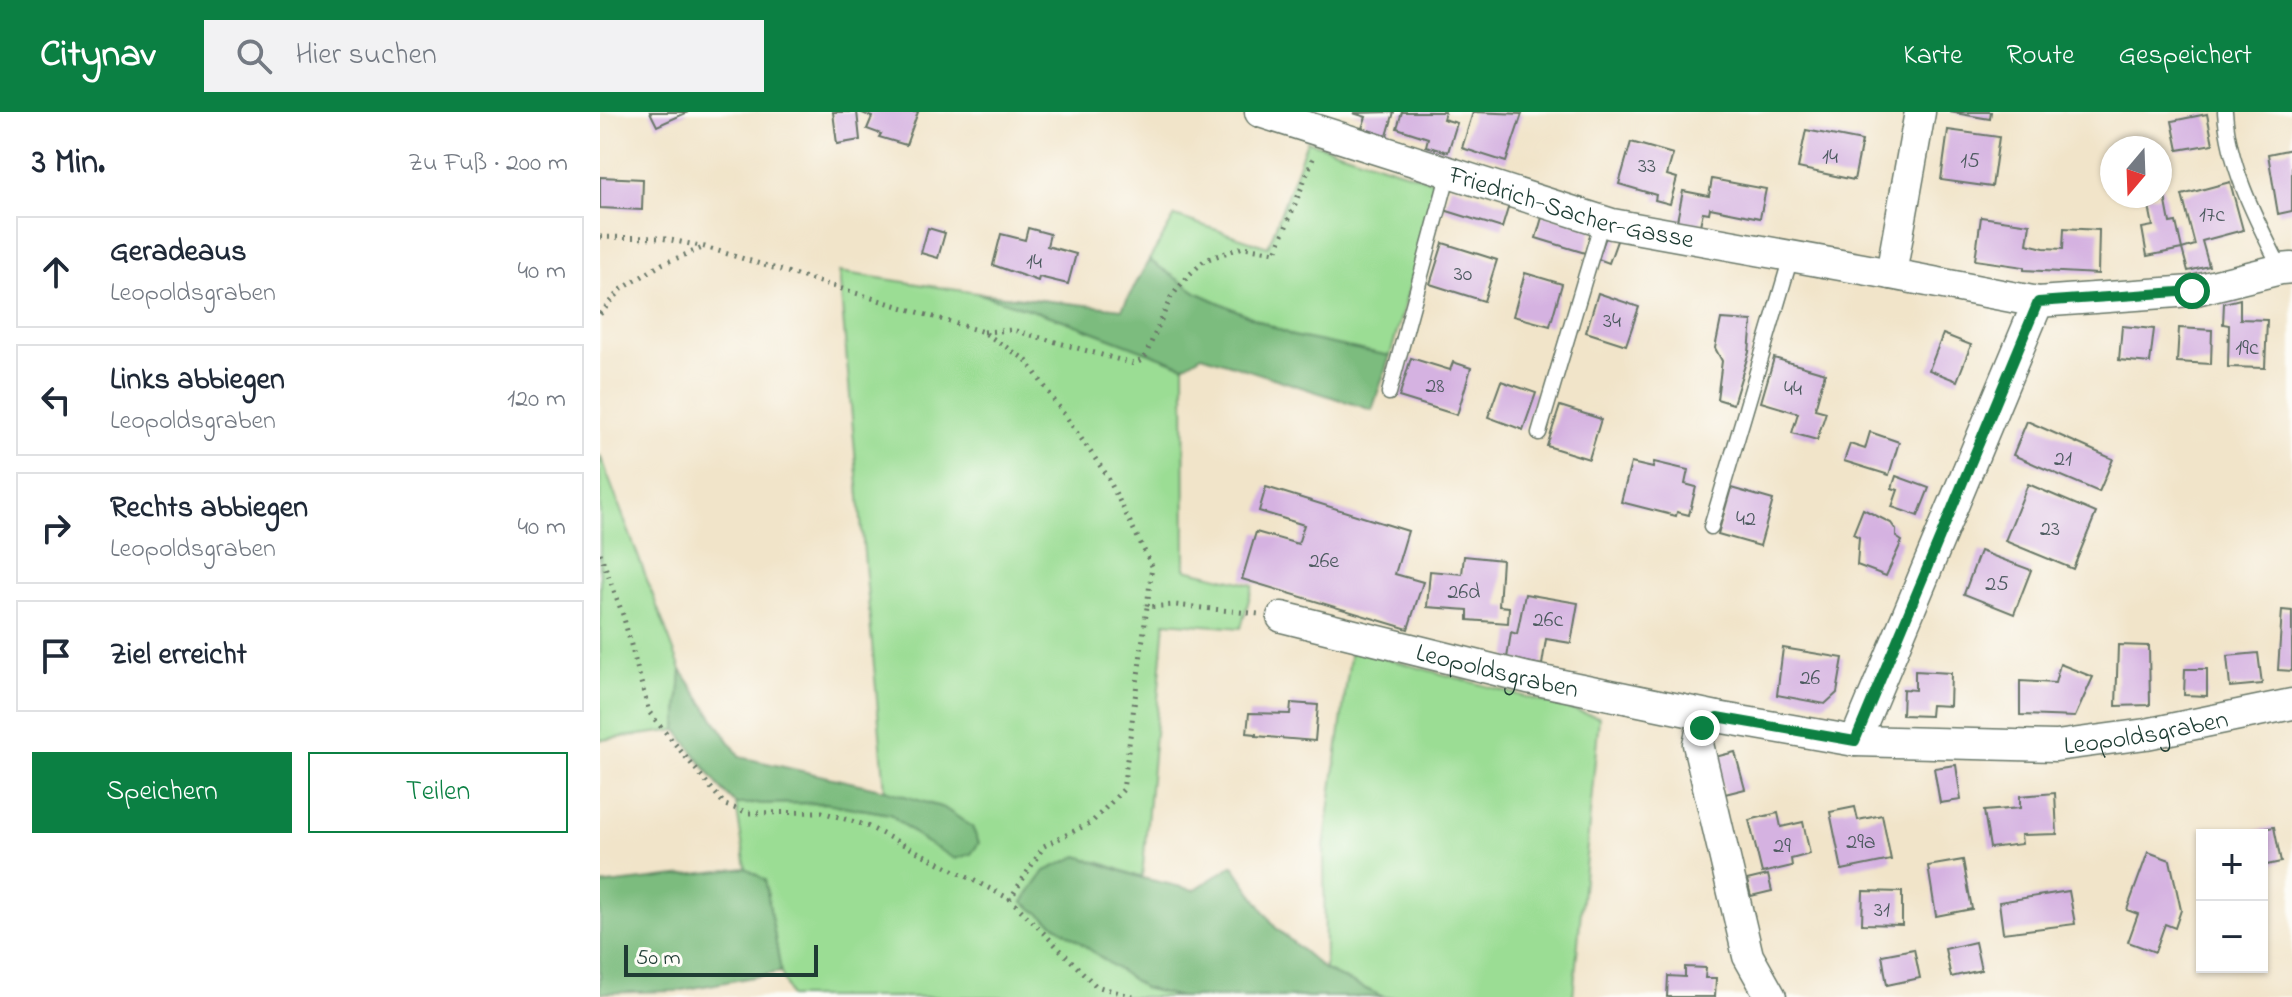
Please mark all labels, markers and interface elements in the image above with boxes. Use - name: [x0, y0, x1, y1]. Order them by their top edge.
- search box: [204, 20, 764, 92]
- text: Citynav: [40, 28, 156, 84]
- icon: search: [232, 34, 276, 78]
- text: Hier suchen: [296, 34, 437, 78]
- text: Karte: [1903, 36, 1963, 77]
- text: Route: [2007, 36, 2074, 77]
- text: Gespeichert: [2118, 36, 2252, 77]
- north arrow: [2100, 136, 2172, 208]
- text: 3 Min.: [32, 139, 105, 189]
- house number: 14: [1822, 142, 1838, 174]
- text: Zu Fuß · 200 m: [408, 145, 568, 183]
- house number: 15: [1960, 146, 1980, 178]
- house number: 33: [1638, 151, 1656, 183]
- street label: Friedrich-Sacher-Gasse: [1443, 157, 1697, 260]
- house number: 17c: [2199, 200, 2225, 232]
- text: Geradeaus: [110, 231, 247, 275]
- house number: 14: [1026, 247, 1042, 279]
- icon: ahead: [34, 250, 78, 294]
- text: 40 m: [517, 253, 566, 291]
- house number: 30: [1454, 259, 1472, 291]
- route start: [2174, 273, 2210, 309]
- text: Leopoldsgraben: [110, 275, 276, 313]
- house number: 34: [1603, 306, 1621, 338]
- house number: 19c: [2235, 333, 2259, 365]
- text: Links abbiegen: [110, 359, 285, 403]
- house number: 28: [1425, 371, 1445, 403]
- house number: 44: [1784, 374, 1802, 406]
- icon: left: [34, 378, 78, 422]
- text: 120 m: [507, 381, 566, 419]
- text: Leopoldsgraben: [110, 403, 276, 441]
- house number: 21: [2054, 444, 2072, 476]
- text: Rechts abbiegen: [110, 487, 308, 531]
- house number: 42: [1736, 504, 1756, 536]
- icon: right: [34, 506, 78, 550]
- text: 40 m: [517, 509, 566, 547]
- house number: 23: [2040, 514, 2060, 546]
- text: Leopoldsgraben: [110, 531, 276, 569]
- house number: 26e: [1309, 546, 1339, 578]
- house number: 25: [1985, 569, 2009, 601]
- house number: 26d: [1448, 577, 1480, 609]
- house number: 26c: [1533, 605, 1563, 637]
- icon: arrive: [34, 634, 78, 678]
- text: Ziel erreicht: [110, 634, 247, 678]
- street label: Leopoldsgraben: [1412, 635, 1582, 710]
- house number: 26: [1800, 663, 1821, 695]
- street label: Leopoldsgraben: [2062, 702, 2232, 767]
- route end: [1684, 710, 1720, 746]
- button: Speichern: [32, 752, 292, 833]
- button: Teilen: [308, 752, 568, 833]
- house number: 29a: [1846, 827, 1876, 859]
- map controls: [2196, 829, 2268, 973]
- button: +: [2196, 829, 2268, 901]
- house number: 29: [1773, 831, 1791, 863]
- house number: 31: [1874, 895, 1890, 927]
- button: −: [2196, 901, 2268, 973]
- scale bar: [624, 941, 818, 977]
- text: 50 m: [636, 943, 681, 975]

